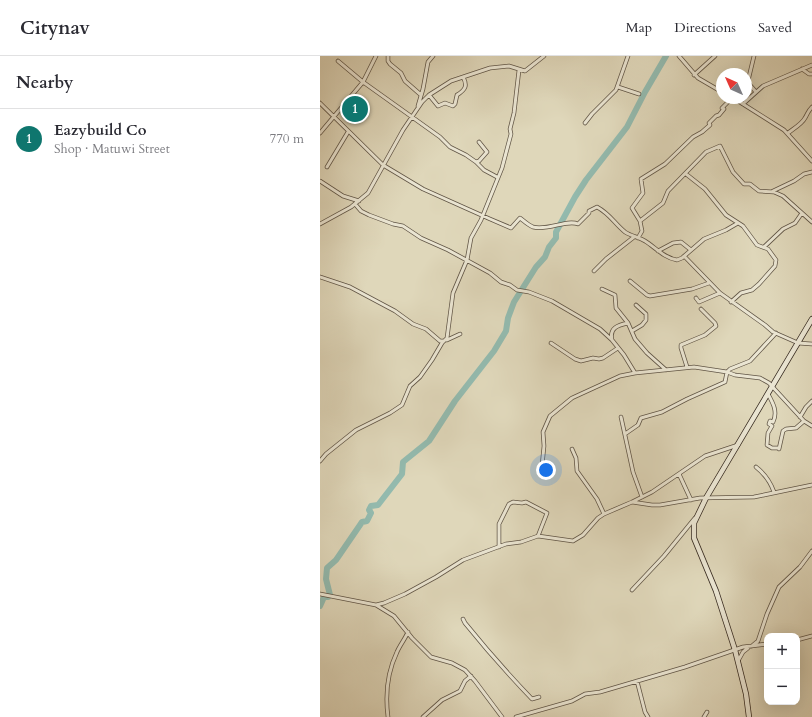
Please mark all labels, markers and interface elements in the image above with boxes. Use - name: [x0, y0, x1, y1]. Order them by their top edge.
- text: Citynav: [20, 15, 90, 41]
- text: Map: [626, 18, 652, 37]
- text: Directions: [674, 18, 736, 37]
- text: Saved: [758, 18, 792, 37]
- north arrow: [716, 68, 752, 104]
- text: Nearby: [16, 71, 73, 94]
- pin: 1: [342, 94, 368, 124]
- text: Eazybuild Co: [54, 120, 146, 140]
- text: 1: [26, 130, 32, 148]
- text: 770 m: [270, 130, 304, 148]
- text: Shop · Matuwi Street: [54, 140, 170, 158]
- your location: [536, 460, 556, 480]
- map controls: [764, 633, 800, 705]
- button: +: [764, 633, 800, 669]
- button: −: [764, 669, 800, 705]

